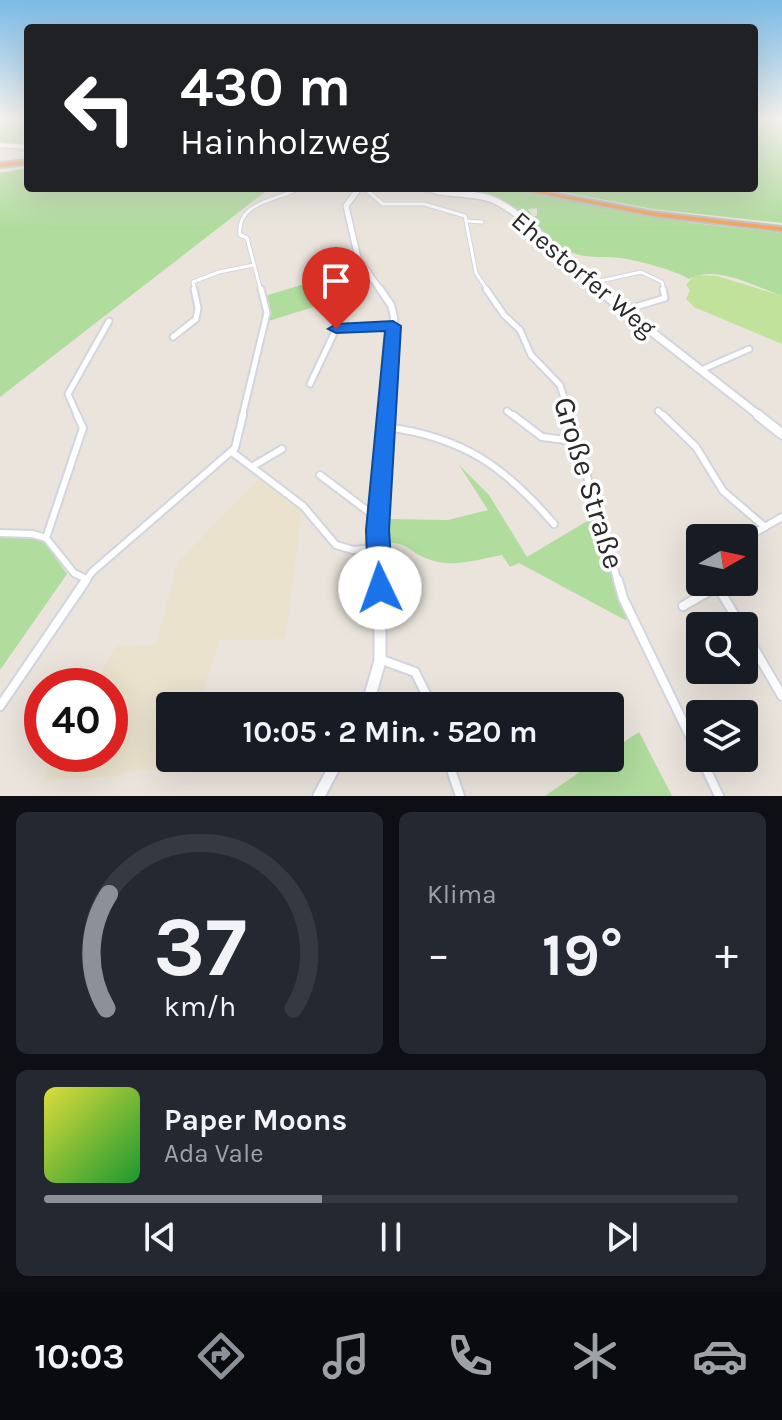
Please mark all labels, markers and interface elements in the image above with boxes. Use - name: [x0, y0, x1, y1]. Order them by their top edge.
- text: 430 m: [180, 54, 351, 119]
- icon: left: [48, 56, 152, 160]
- text: Hainholzweg: [180, 121, 390, 163]
- street label: Ehestorfer Weg: [505, 205, 662, 344]
- pin: [302, 247, 370, 329]
- icon: arrive: [314, 259, 358, 303]
- street label: Große Straße: [546, 393, 632, 573]
- north arrow: [686, 524, 758, 596]
- map controls: [686, 524, 758, 772]
- position arrow: [338, 546, 422, 630]
- button: search: [686, 612, 758, 684]
- speed limit sign: 40: [24, 668, 128, 772]
- button: layers: [686, 700, 758, 772]
- text: 10:05 · 2 Min. · 520 m: [242, 714, 538, 750]
- text: Klima: [427, 879, 496, 910]
- text: 37: [153, 899, 246, 996]
- text: 19°: [542, 920, 623, 990]
- text: −: [427, 929, 450, 980]
- text: +: [715, 929, 738, 980]
- text: km/h: [163, 990, 236, 1023]
- text: Paper Moons: [164, 1102, 347, 1138]
- text: Ada Vale: [164, 1138, 264, 1169]
- icon: previous: [138, 1215, 182, 1259]
- icon: pause: [369, 1215, 413, 1259]
- icon: next: [600, 1215, 644, 1259]
- icon: directions: [193, 1328, 249, 1384]
- icon: music: [318, 1328, 374, 1384]
- icon: phone: [442, 1328, 498, 1384]
- icon: climate: [567, 1328, 623, 1384]
- icon: car: [692, 1328, 748, 1384]
- text: 10:03: [34, 1335, 125, 1377]

